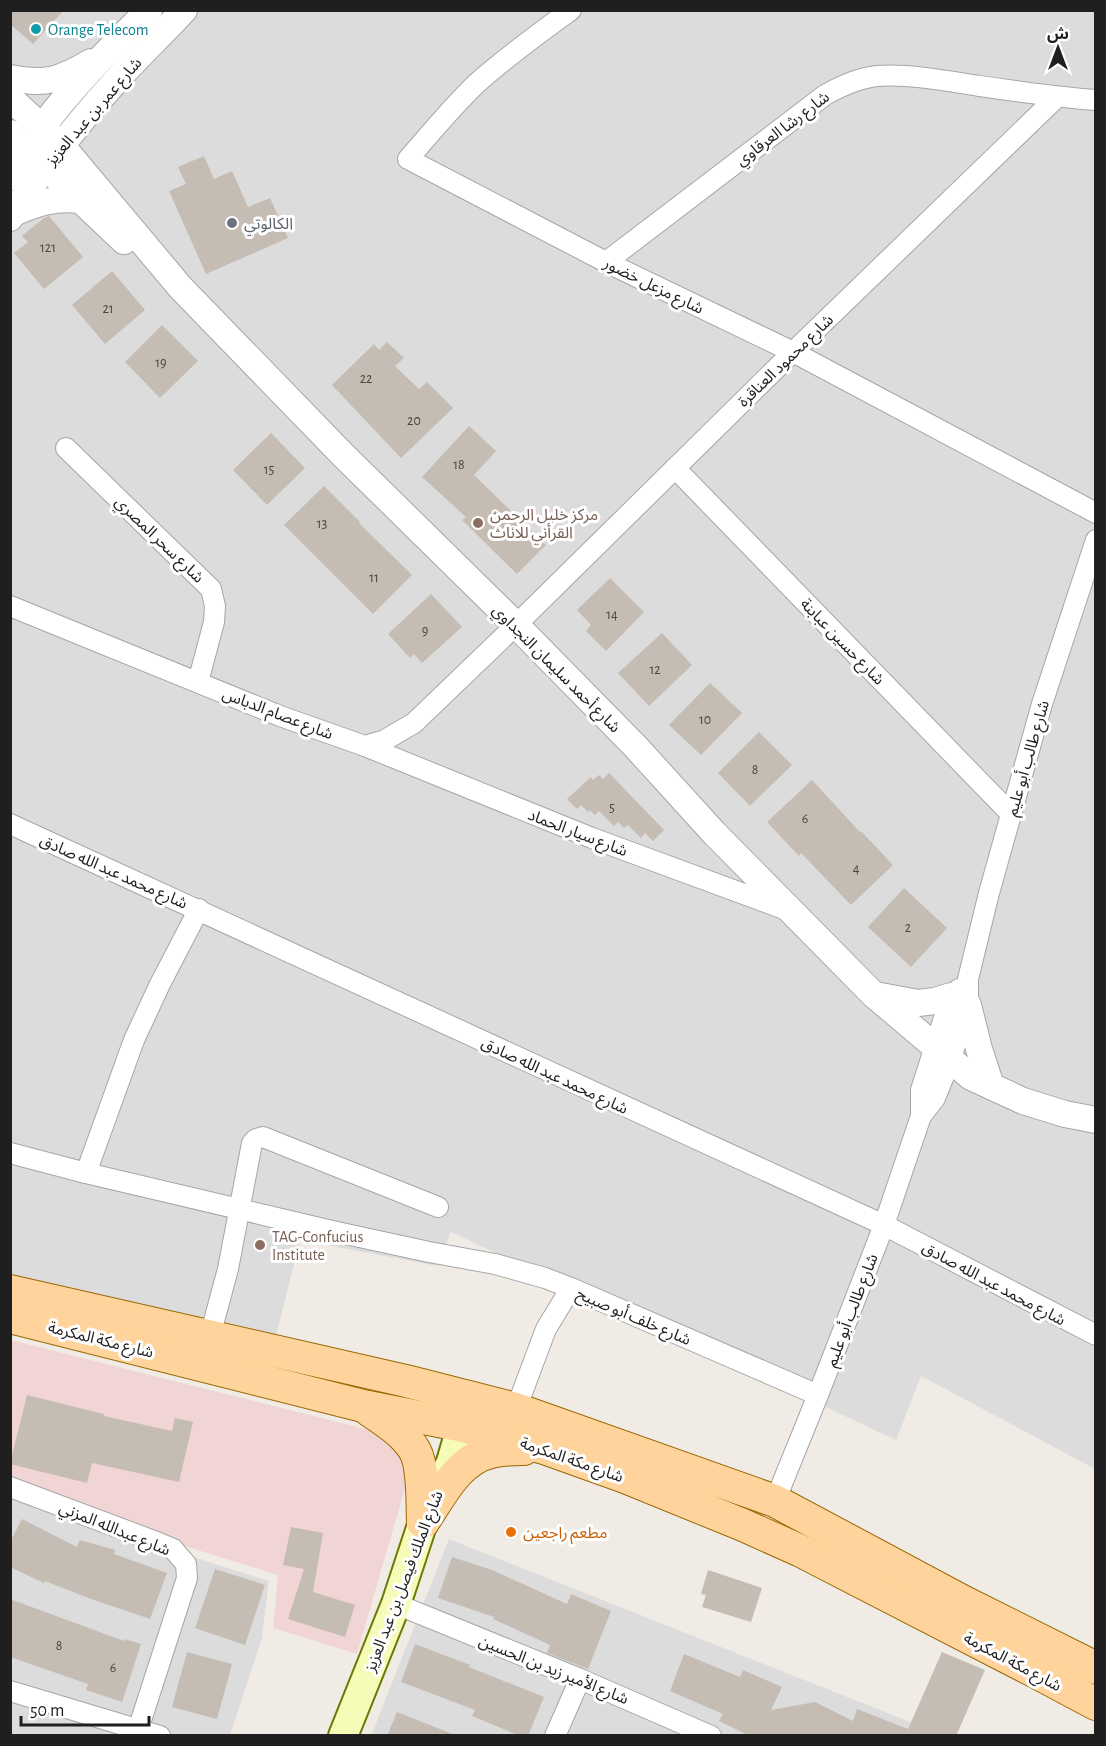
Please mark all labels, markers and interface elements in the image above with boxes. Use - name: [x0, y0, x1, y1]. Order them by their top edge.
- north arrow: [1028, 18, 1088, 78]
- marker: Orange Telecom: [29, 22, 43, 36]
- place label: Orange Telecom: [48, 22, 149, 38]
- text: ش: [1047, 26, 1069, 43]
- street label: شارع عمر بن عبد العزيز: [42, 55, 148, 172]
- street label: شارع رشا العرقاوي: [733, 89, 835, 172]
- marker: الكالوتي: [225, 216, 239, 230]
- place label: الكالوتي: [244, 216, 293, 236]
- house number: 121: [40, 241, 56, 255]
- street label: شارع مزعل خضور: [599, 254, 706, 320]
- house number: 21: [102, 302, 114, 316]
- street label: شارع محمود العناقرة: [735, 311, 839, 413]
- house number: 19: [155, 356, 167, 370]
- house number: 22: [360, 372, 372, 386]
- house number: 20: [407, 414, 421, 428]
- house number: 18: [453, 458, 465, 472]
- house number: 15: [264, 463, 274, 477]
- street label: شارع سحر المصري: [109, 494, 207, 589]
- place label: مركز خليل الرحمن القرأني للاناث: [490, 507, 598, 545]
- marker: مركز خليل الرحمن القرأني للاناث: [471, 516, 485, 530]
- house number: 13: [317, 517, 328, 531]
- house number: 11: [369, 571, 379, 585]
- street label: شارع حسين عبابنة: [794, 596, 887, 691]
- street label: شارع أحمد سليمان النجداوي: [486, 600, 625, 739]
- house number: 14: [606, 608, 618, 622]
- house number: 9: [422, 624, 428, 638]
- house number: 12: [649, 663, 661, 677]
- street label: شارع عصام الدباس: [219, 686, 335, 746]
- street label: شارع طالب أبو عليم: [1002, 698, 1056, 819]
- house number: 10: [699, 713, 711, 727]
- house number: 8: [752, 763, 758, 777]
- house number: 5: [609, 801, 615, 815]
- street label: شارع سيار الحماد: [524, 807, 630, 863]
- house number: 6: [802, 812, 808, 826]
- street label: شارع محمد عبد الله صادق: [36, 832, 190, 915]
- house number: 4: [853, 862, 860, 876]
- house number: 2: [905, 921, 911, 935]
- street label: شارع محمد عبد الله صادق: [477, 1035, 630, 1121]
- place label: TAG-Confucius Institute: [272, 1229, 363, 1263]
- marker: TAG-Confucius Institute: [253, 1238, 267, 1252]
- street label: شارع محمد عبد الله صادق: [917, 1239, 1068, 1332]
- street label: شارع طالب أبو عليم: [821, 1251, 885, 1371]
- street label: شارع خلف أبو صبيح: [572, 1284, 694, 1352]
- street label: شارع مكة المكرمة: [45, 1319, 155, 1365]
- street label: شارع مكة المكرمة: [517, 1435, 625, 1489]
- street label: شارع الملك فيصل بن عبد العزيز: [362, 1489, 450, 1676]
- street label: شارع عبدالله المزني: [55, 1499, 172, 1562]
- marker: مطعم راجعين: [504, 1525, 518, 1539]
- place label: مطعم راجعين: [523, 1525, 607, 1545]
- street label: شارع مكة المكرمة: [959, 1629, 1064, 1698]
- street label: شارع الأمير زيد بن الحسين: [475, 1632, 631, 1711]
- house number: 8: [56, 1639, 62, 1653]
- house number: 6: [110, 1661, 116, 1675]
- scale bar: [21, 1689, 148, 1727]
- text: 50 m: [30, 1702, 64, 1720]

